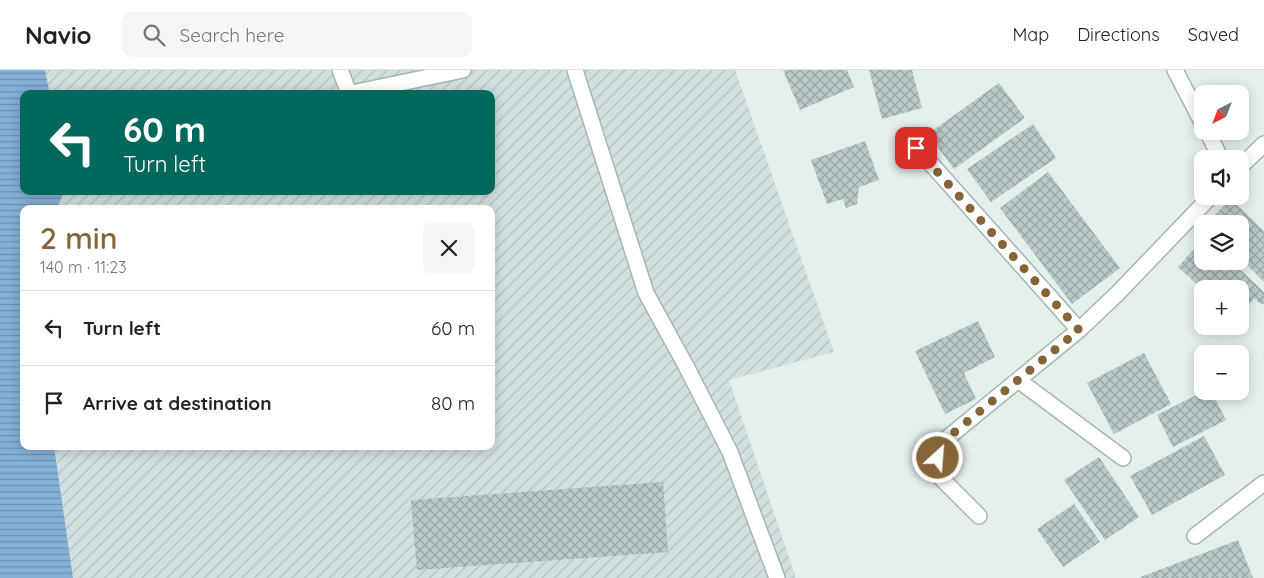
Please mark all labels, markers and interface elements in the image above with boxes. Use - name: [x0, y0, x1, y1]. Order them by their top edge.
- search box: [122, 12, 472, 57]
- text: Navio: [25, 20, 92, 50]
- icon: search: [140, 21, 168, 49]
- text: Search here: [180, 23, 284, 47]
- text: Map: [1012, 23, 1049, 46]
- text: Directions: [1077, 23, 1160, 46]
- text: Saved: [1188, 23, 1239, 46]
- north arrow: [1194, 85, 1249, 140]
- map controls: [1194, 85, 1249, 400]
- text: 60 m: [123, 107, 206, 151]
- icon: left: [40, 110, 105, 175]
- pin: [895, 127, 937, 169]
- icon: arrive: [902, 134, 930, 162]
- text: Turn left: [123, 150, 206, 178]
- button: sound: [1194, 150, 1249, 205]
- button: layers: [1194, 215, 1249, 270]
- text: 2 min: [40, 219, 117, 257]
- button: close: [423, 222, 475, 274]
- text: 140 m · 11:23: [40, 257, 127, 277]
- button: +: [1194, 280, 1249, 335]
- icon: left: [40, 314, 68, 342]
- text: Turn left: [83, 316, 161, 340]
- text: 60 m: [431, 316, 475, 340]
- button: −: [1194, 345, 1249, 400]
- icon: arrive: [40, 389, 68, 417]
- text: Arrive at destination: [83, 391, 272, 415]
- text: 80 m: [431, 391, 475, 415]
- position arrow: [911, 431, 963, 483]

